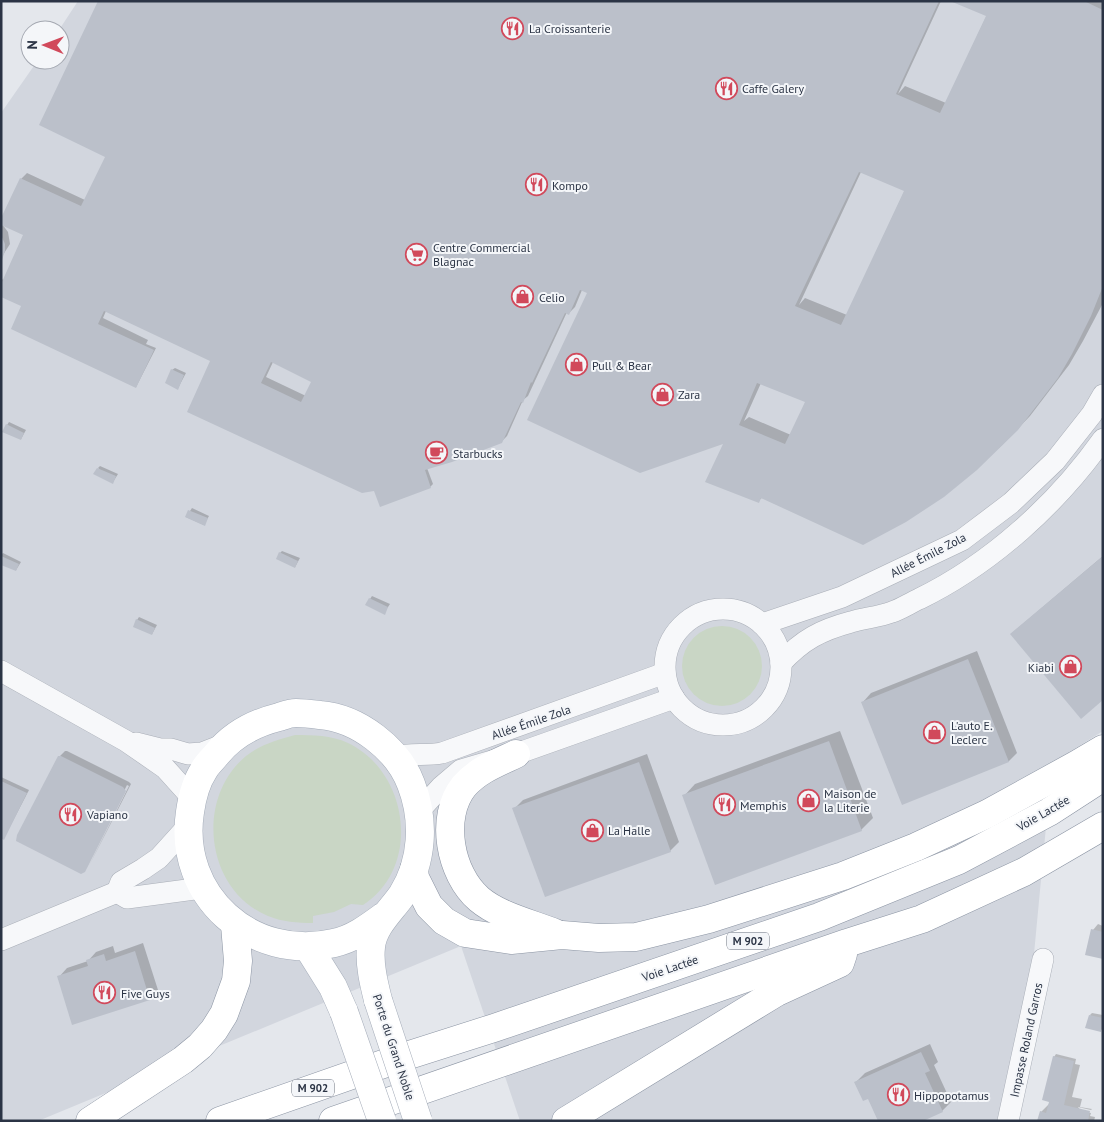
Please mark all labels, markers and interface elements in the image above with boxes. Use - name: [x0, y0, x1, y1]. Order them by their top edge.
- restaurant icon: La Croissanterie: [501, 16, 525, 40]
- north arrow: [20, 20, 70, 70]
- place label: La Croissanterie: [529, 21, 611, 36]
- text: N: [23, 40, 41, 50]
- restaurant icon: Caffe Galery: [714, 76, 738, 100]
- place label: Caffe Galery: [742, 81, 804, 96]
- restaurant icon: Kompo: [524, 173, 548, 197]
- place label: Kompo: [552, 178, 588, 193]
- place label: Centre Commercial Blagnac: [433, 240, 531, 269]
- supermarket icon: Centre Commercial Blagnac: [405, 242, 429, 266]
- shop icon: Celio: [511, 285, 535, 309]
- place label: Celio: [539, 290, 565, 305]
- shop icon: Pull & Bear: [564, 353, 588, 377]
- place label: Pull & Bear: [592, 358, 651, 373]
- shop icon: Zara: [650, 382, 674, 406]
- place label: Zara: [678, 387, 700, 402]
- cafe icon: Starbucks: [425, 441, 449, 465]
- place label: Starbucks: [453, 446, 503, 461]
- street label: Allée Émile Zola: [888, 529, 968, 581]
- shop icon: Kiabi: [1058, 655, 1082, 679]
- place label: Kiabi: [1028, 660, 1054, 675]
- street label: Allée Émile Zola: [489, 701, 573, 743]
- place label: L'auto E. Leclerc: [951, 718, 993, 747]
- shop icon: L'auto E. Leclerc: [923, 720, 947, 744]
- place label: Maison de la Literie: [824, 786, 876, 815]
- shop icon: Maison de la Literie: [796, 788, 820, 812]
- street label: Voie Lactée: [1013, 792, 1072, 835]
- restaurant icon: Memphis: [712, 793, 736, 817]
- place label: Memphis: [740, 798, 787, 813]
- restaurant icon: Vapiano: [59, 802, 83, 826]
- place label: Vapiano: [86, 807, 128, 822]
- shop icon: La Halle: [580, 818, 604, 842]
- place label: La Halle: [608, 823, 650, 838]
- road number: M 902: [727, 932, 769, 949]
- street label: Voie Lactée: [639, 951, 700, 985]
- restaurant icon: Five Guys: [93, 981, 117, 1005]
- street label: Impasse Roland Garros: [1007, 981, 1045, 1099]
- place label: Five Guys: [121, 986, 170, 1001]
- street label: Porte du Grand Noble: [370, 992, 418, 1102]
- road number: M 902: [292, 1080, 334, 1096]
- restaurant icon: Hippopotamus: [886, 1083, 910, 1107]
- place label: Hippopotamus: [914, 1088, 989, 1103]

